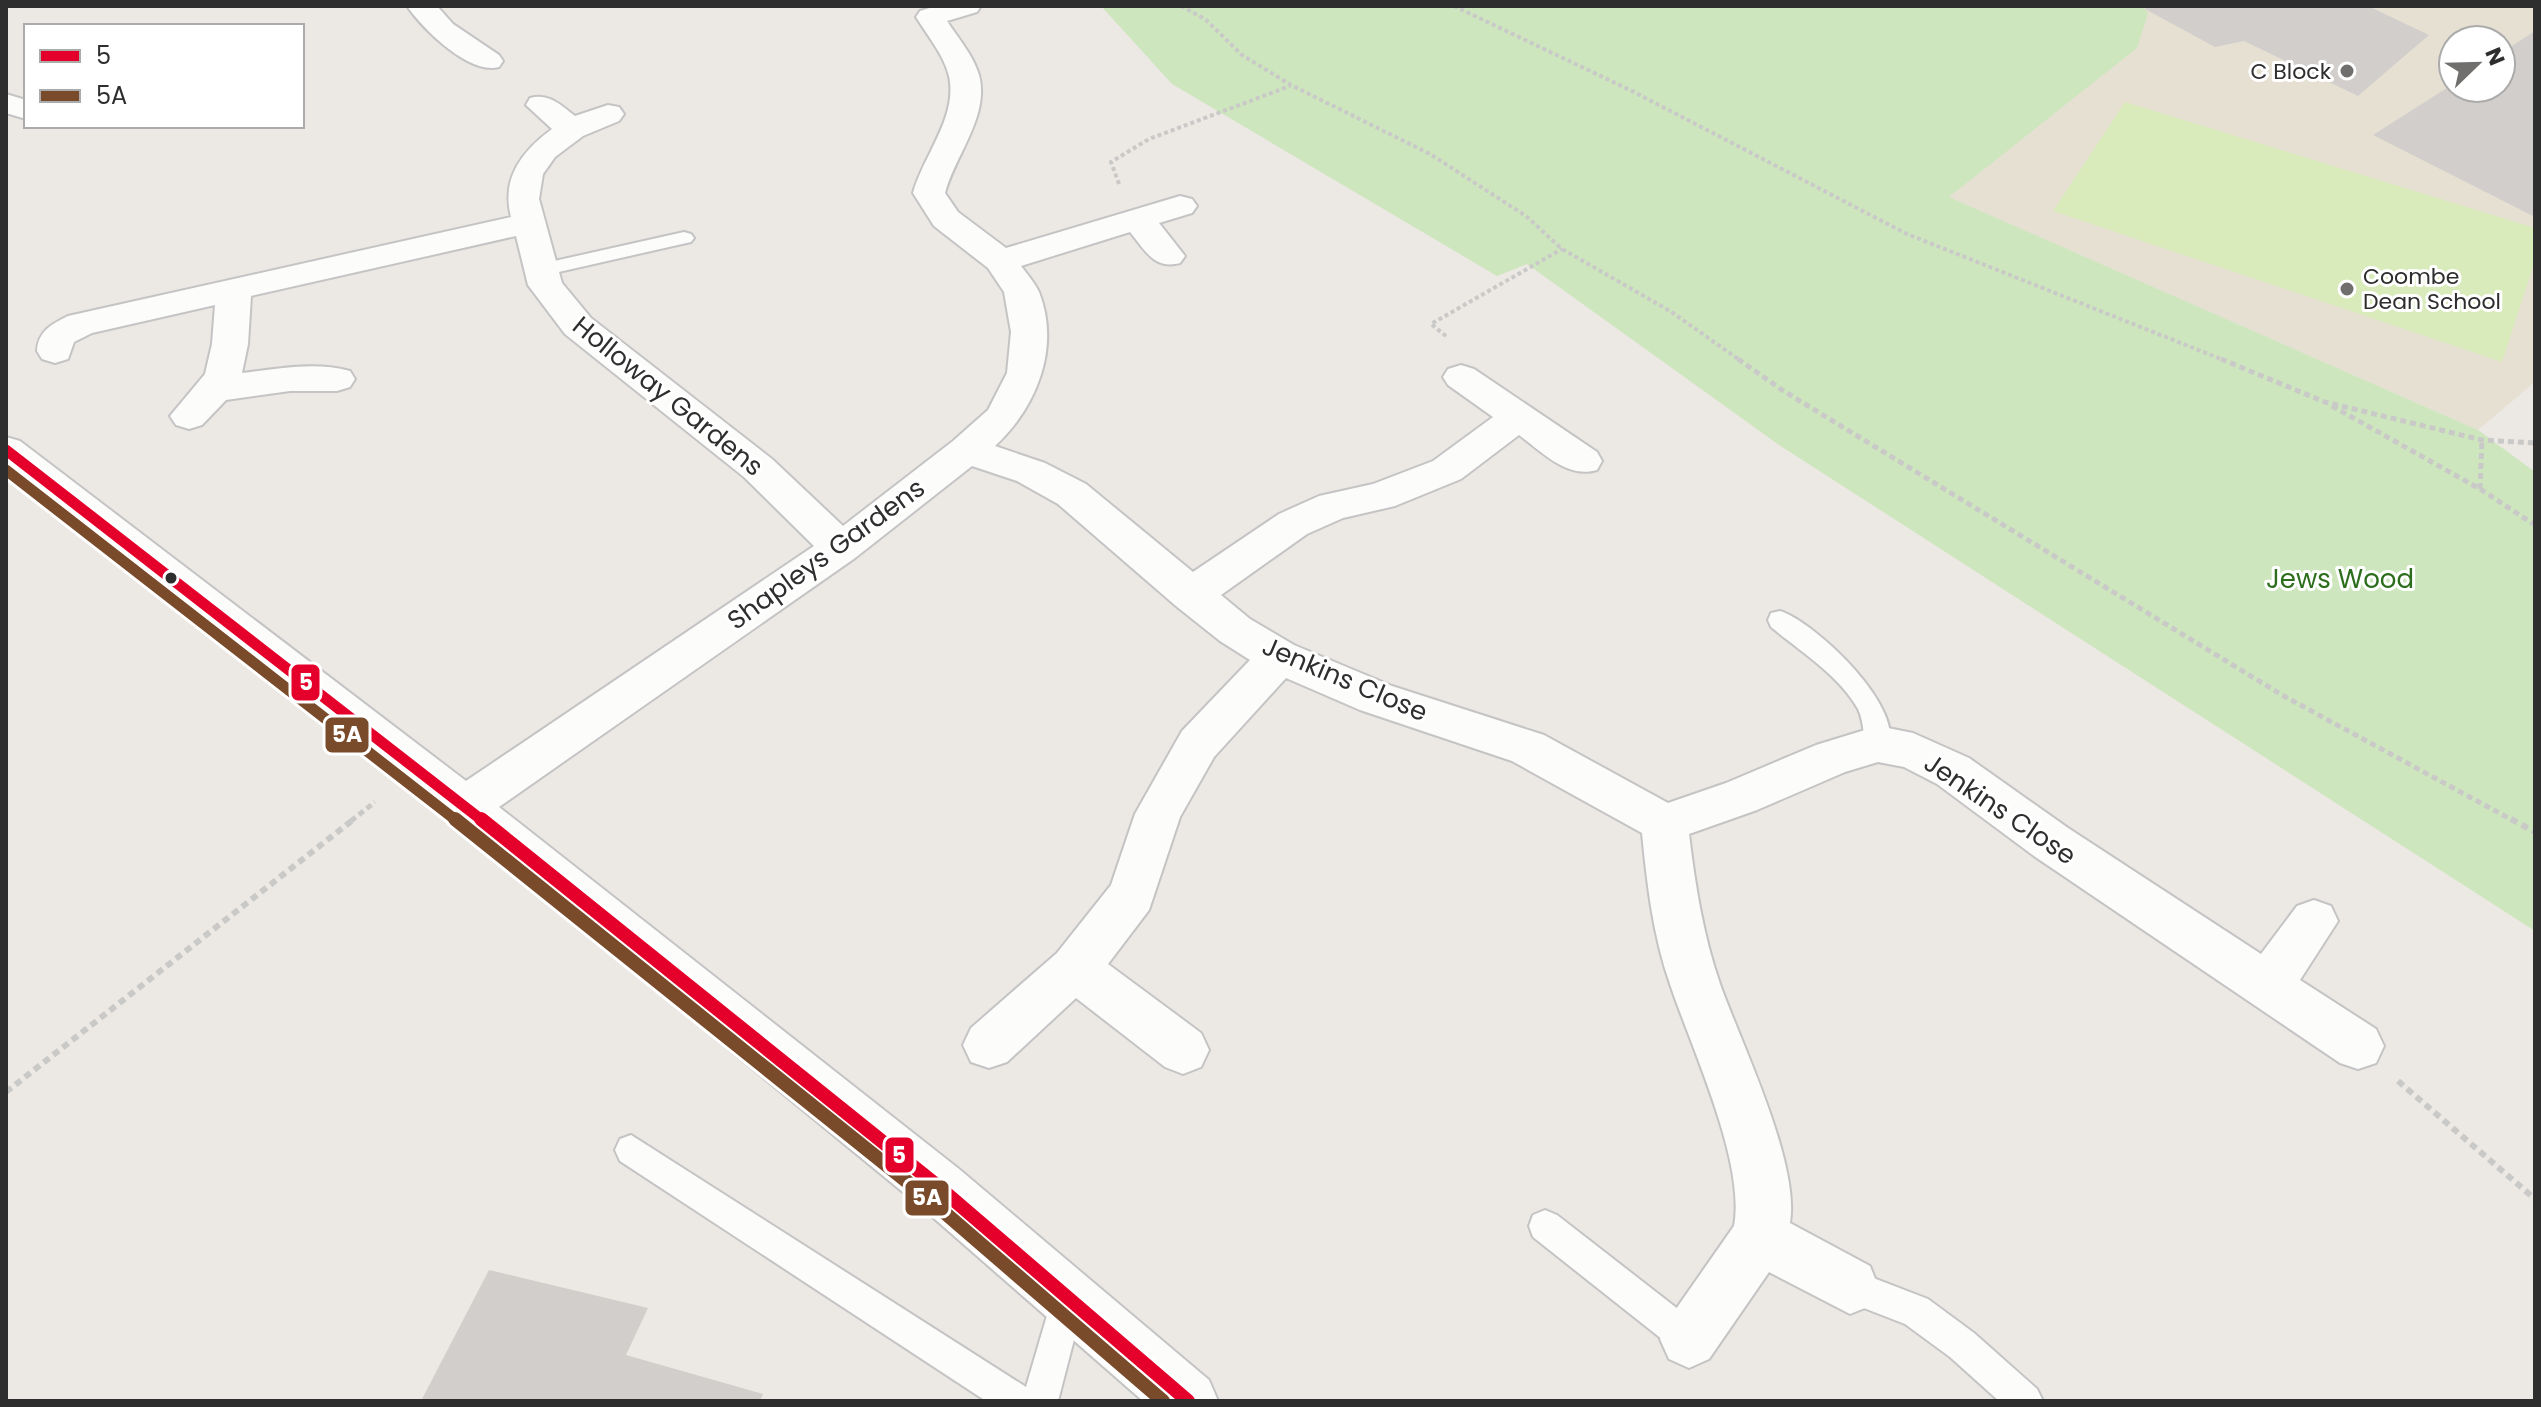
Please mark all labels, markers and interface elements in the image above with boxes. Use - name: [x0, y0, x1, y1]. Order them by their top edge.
- legend: [24, 24, 304, 128]
- north arrow: [2437, 24, 2517, 104]
- text: 5: [96, 39, 111, 72]
- text: N: [2477, 43, 2512, 70]
- place label: C Block: [2250, 56, 2332, 87]
- marker: C Block: [2338, 62, 2356, 80]
- text: 5A: [96, 79, 127, 112]
- place label: Coombe Dean School: [2363, 261, 2501, 317]
- marker: Coombe Dean School: [2338, 280, 2356, 298]
- street label: Holloway Gardens: [565, 308, 771, 484]
- street label: Shapleys Gardens: [720, 470, 932, 638]
- park label: Jews Wood: [2266, 561, 2414, 597]
- unlabelled marker: [163, 570, 179, 586]
- street label: Jenkins Close: [1257, 628, 1433, 730]
- line badge: 5: [290, 663, 321, 702]
- text: 5: [299, 667, 313, 698]
- line badge: 5A: [324, 716, 370, 754]
- text: 5A: [332, 719, 362, 750]
- street label: Jenkins Close: [1917, 745, 2083, 873]
- line badge: 5: [884, 1136, 915, 1174]
- text: 5: [892, 1140, 906, 1171]
- line badge: 5A: [904, 1179, 950, 1217]
- text: 5A: [912, 1182, 942, 1213]

